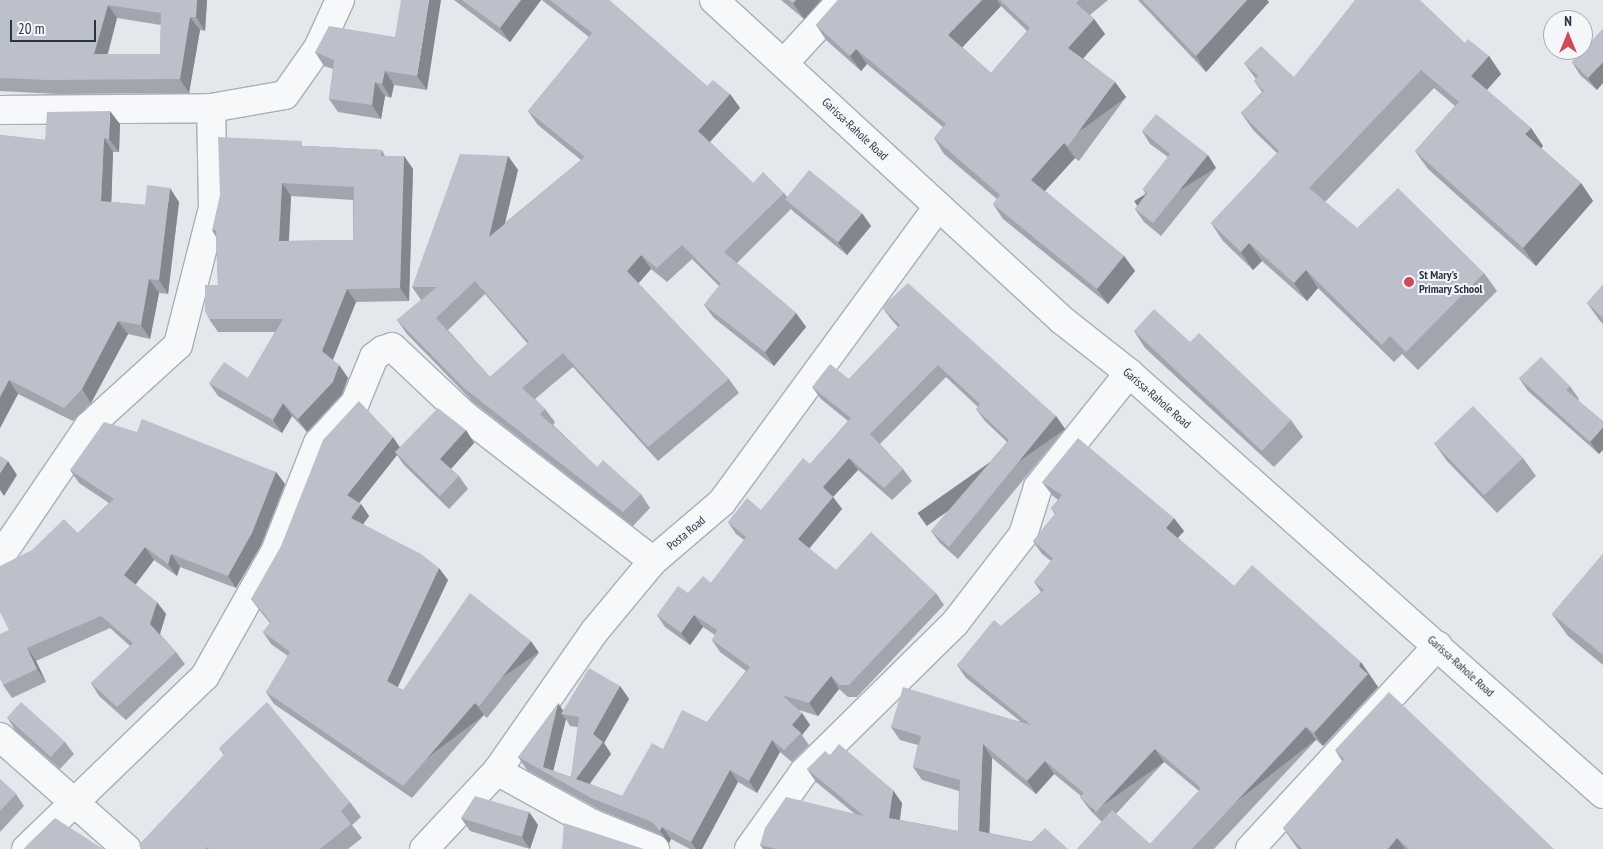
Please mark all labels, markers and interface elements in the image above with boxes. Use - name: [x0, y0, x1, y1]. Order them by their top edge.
- scale bar: [12, 10, 99, 42]
- north arrow: [1543, 10, 1593, 60]
- text: N: [1564, 12, 1572, 30]
- text: 20 m: [18, 19, 44, 38]
- street label: Garissa-Rahole Road: [819, 95, 891, 163]
- place label: St Mary's Primary School: [1419, 268, 1483, 296]
- marker: St Mary's Primary School: [1403, 276, 1415, 288]
- street label: Garissa-Rahole Road: [1120, 365, 1194, 431]
- street label: Posta Road: [664, 513, 708, 553]
- street label: Garissa-Rahole Road: [1425, 632, 1497, 700]

